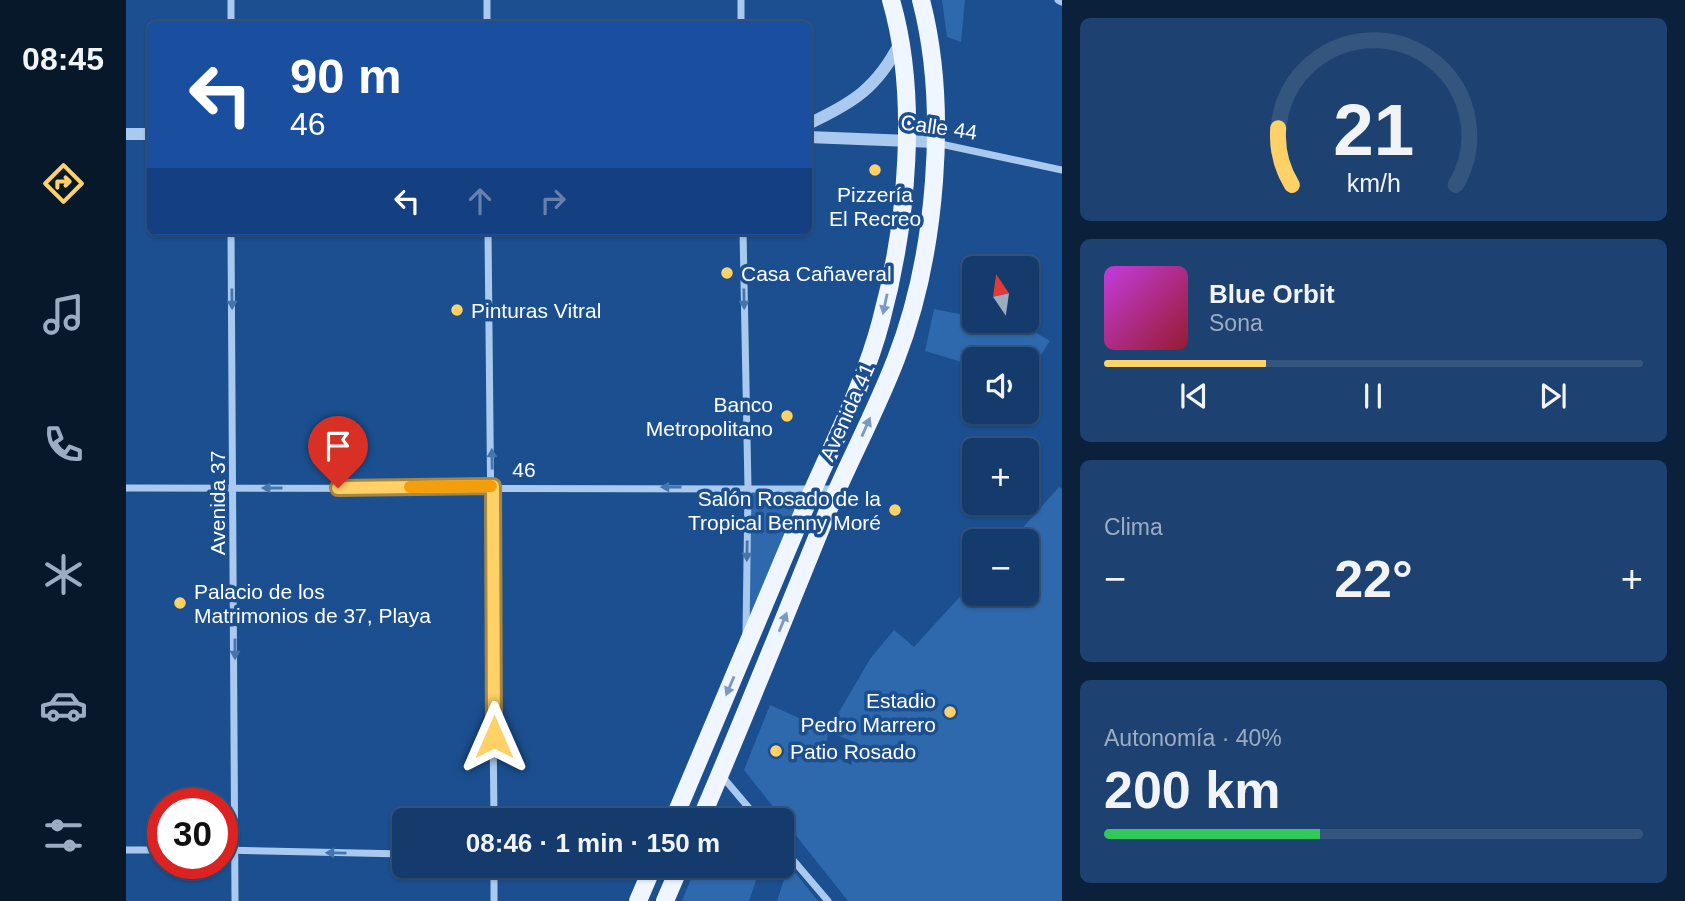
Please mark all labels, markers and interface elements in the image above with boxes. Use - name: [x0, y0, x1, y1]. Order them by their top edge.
- text: 08:45: [22, 41, 104, 77]
- icon: left: [175, 49, 266, 140]
- text: 90 m: [290, 49, 402, 103]
- text: 21: [1333, 90, 1414, 171]
- text: 46: [290, 106, 326, 142]
- street label: Calle 44: [899, 110, 979, 144]
- icon: directions: [39, 159, 88, 208]
- marker: Pizzería El Recreo: [867, 162, 883, 178]
- text: km/h: [1346, 169, 1401, 197]
- icon: left: [388, 182, 426, 220]
- icon: ahead: [461, 182, 499, 220]
- icon: right: [534, 182, 572, 220]
- place label: Pizzería El Recreo: [829, 183, 921, 230]
- north arrow: [962, 256, 1040, 332]
- map controls: [962, 256, 1039, 606]
- place label: Casa Cañaveral: [741, 262, 892, 285]
- marker: Casa Cañaveral: [719, 265, 735, 281]
- text: Blue Orbit: [1209, 279, 1335, 309]
- one-way arrow: [226, 288, 238, 310]
- one-way arrow: [739, 288, 750, 310]
- icon: music: [39, 290, 88, 339]
- one-way arrow: [879, 293, 890, 315]
- place label: Pinturas Vitral: [471, 299, 601, 322]
- marker: Pinturas Vitral: [449, 302, 465, 318]
- text: Sona: [1209, 310, 1263, 336]
- button: sound: [962, 347, 1039, 424]
- street label: Avenida 41: [815, 359, 879, 465]
- icon: previous: [1175, 377, 1213, 415]
- icon: pause: [1354, 377, 1392, 415]
- icon: next: [1534, 377, 1572, 415]
- place label: Banco Metropolitano: [646, 393, 773, 440]
- marker: Banco Metropolitano: [779, 408, 795, 424]
- pin: [308, 416, 368, 488]
- one-way arrow: [860, 417, 872, 437]
- icon: phone: [39, 420, 88, 469]
- icon: arrive: [319, 427, 357, 465]
- button: +: [962, 438, 1039, 515]
- one-way arrow: [487, 447, 498, 469]
- street label: Avenida 37: [206, 451, 229, 555]
- street label: 46: [512, 458, 536, 481]
- one-way arrow: [261, 482, 283, 494]
- one-way arrow: [660, 482, 682, 493]
- place label: Salón Rosado de la Tropical Benny Moré: [688, 487, 881, 534]
- marker: Salón Rosado de la Tropical Benny Moré: [887, 502, 903, 518]
- text: Clima: [1104, 514, 1163, 540]
- button: −: [962, 529, 1039, 606]
- one-way arrow: [741, 540, 753, 562]
- icon: climate: [39, 550, 88, 599]
- text: 22°: [1334, 550, 1413, 608]
- text: −: [1104, 558, 1126, 600]
- text: +: [1621, 558, 1643, 600]
- place label: Palacio de los Matrimonios de 37, Playa: [194, 580, 431, 627]
- marker: Palacio de los Matrimonios de 37, Playa: [172, 595, 188, 611]
- one-way arrow: [777, 611, 788, 632]
- one-way arrow: [229, 638, 241, 660]
- one-way arrow: [724, 676, 735, 697]
- icon: car: [39, 681, 88, 730]
- place label: Estadio Pedro Marrero: [801, 689, 936, 736]
- position arrow: [457, 700, 531, 774]
- marker: Estadio Pedro Marrero: [942, 704, 958, 720]
- text: Autonomía · 40%: [1104, 725, 1282, 751]
- place label: Patio Rosado: [790, 740, 916, 763]
- marker: Patio Rosado: [768, 743, 784, 759]
- text: 200 km: [1104, 761, 1280, 819]
- speed limit sign: 30: [147, 788, 238, 879]
- icon: filters: [39, 811, 88, 860]
- text: 08:46 · 1 min · 150 m: [466, 828, 720, 858]
- one-way arrow: [325, 847, 347, 859]

